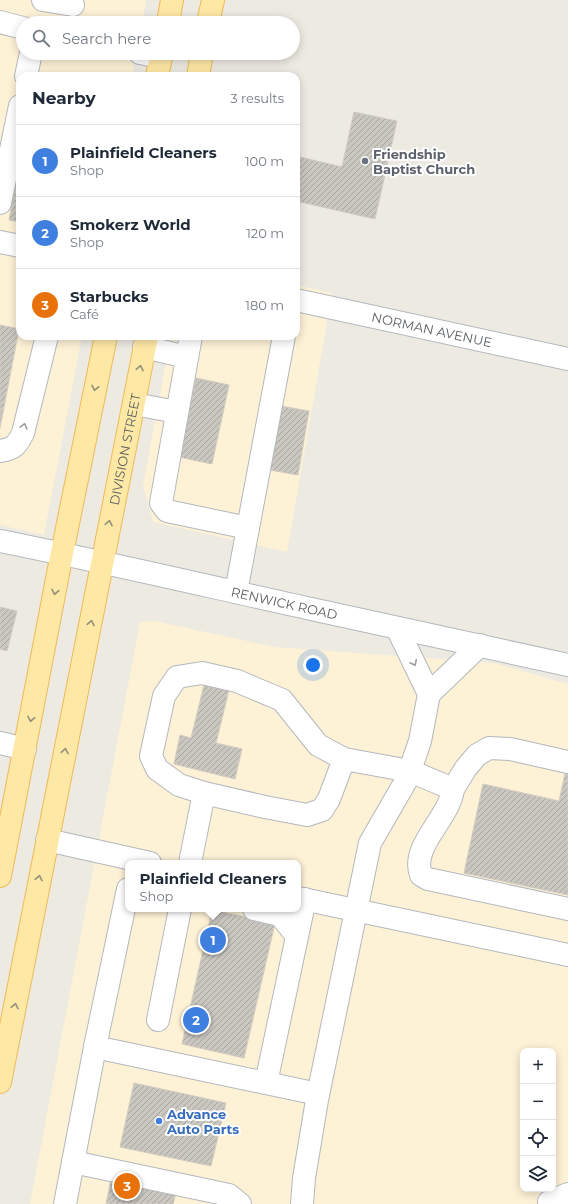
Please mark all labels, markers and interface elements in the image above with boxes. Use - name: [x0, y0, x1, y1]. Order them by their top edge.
- search box: [16, 16, 300, 60]
- icon: search: [30, 27, 52, 49]
- text: Search here: [62, 29, 151, 48]
- text: Nearby: [32, 88, 96, 108]
- text: 3 results: [230, 90, 284, 106]
- text: Plainfield Cleaners: [70, 143, 217, 162]
- place label: Friendship Baptist Church: [373, 146, 475, 177]
- text: 1: [42, 153, 48, 169]
- text: 100 m: [245, 153, 284, 169]
- marker: Friendship Baptist Church: [360, 156, 370, 166]
- text: Shop: [70, 162, 104, 178]
- text: Smokerz World: [70, 215, 191, 234]
- text: 2: [41, 225, 49, 241]
- text: 120 m: [246, 225, 284, 241]
- text: Shop: [70, 234, 104, 250]
- text: Starbucks: [70, 287, 148, 306]
- text: 3: [41, 297, 49, 313]
- text: 180 m: [245, 297, 284, 313]
- text: Café: [70, 306, 99, 322]
- street label: NORMAN AVENUE: [370, 309, 493, 350]
- one-way arrow: [136, 365, 144, 371]
- one-way arrow: [92, 385, 100, 391]
- street label: DIVISION STREET: [106, 391, 144, 507]
- one-way arrow: [20, 422, 28, 429]
- one-way arrow: [105, 520, 113, 526]
- street label: RENWICK ROAD: [230, 583, 339, 623]
- one-way arrow: [51, 589, 59, 595]
- one-way arrow: [86, 620, 94, 626]
- your location: [303, 655, 323, 675]
- one-way arrow: [409, 658, 417, 666]
- one-way arrow: [27, 716, 35, 723]
- one-way arrow: [60, 748, 69, 754]
- popup: [125, 860, 301, 912]
- text: Plainfield Cleaners: [140, 869, 286, 888]
- one-way arrow: [35, 875, 43, 881]
- text: Shop: [140, 888, 173, 904]
- pin: 1: [200, 925, 226, 955]
- one-way arrow: [10, 1003, 18, 1009]
- pin: 2: [183, 1005, 209, 1035]
- map controls: [520, 1048, 556, 1192]
- button: +: [520, 1048, 556, 1084]
- button: −: [520, 1084, 556, 1120]
- place label: Advance Auto Parts: [166, 1106, 239, 1137]
- marker: Advance Auto Parts: [154, 1116, 164, 1126]
- button: locate: [520, 1120, 556, 1156]
- button: layers: [520, 1156, 556, 1192]
- pin: 3: [114, 1171, 140, 1201]

